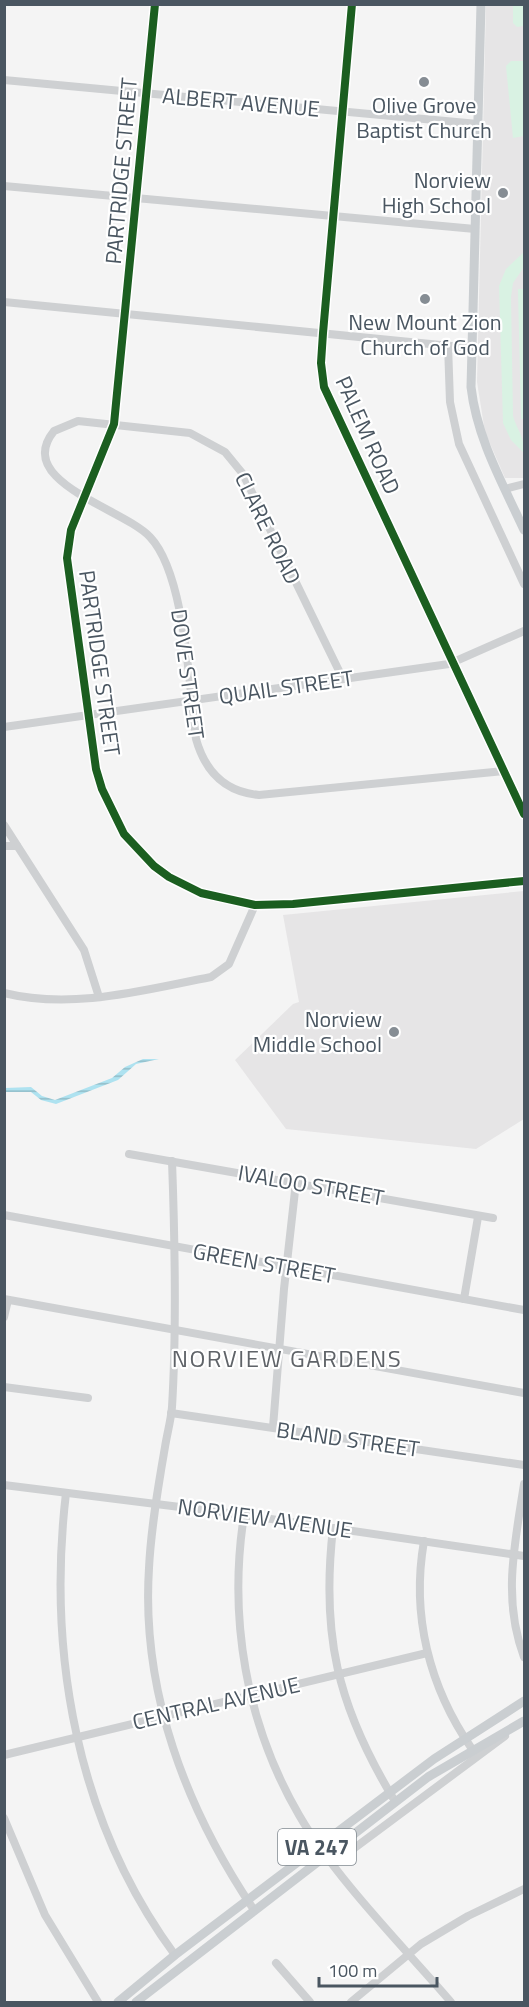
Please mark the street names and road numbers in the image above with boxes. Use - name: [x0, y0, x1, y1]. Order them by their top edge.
- street label: PARTRIDGE STREET: [96, 76, 146, 266]
- street label: ALBERT AVENUE: [161, 78, 321, 126]
- street label: PALEM ROAD: [327, 370, 409, 500]
- street label: CLARE ROAD: [226, 466, 310, 590]
- street label: PARTRIDGE STREET: [70, 568, 130, 758]
- street label: DOVE STREET: [162, 607, 214, 742]
- street label: QUAIL STREET: [217, 661, 356, 713]
- street label: IVALOO STREET: [235, 1155, 387, 1215]
- street label: GREEN STREET: [190, 1234, 338, 1292]
- street label: BLAND STREET: [274, 1412, 422, 1466]
- street label: NORVIEW AVENUE: [175, 1489, 355, 1547]
- street label: CENTRAL AVENUE: [129, 1667, 303, 1739]
- road number: VA 247: [278, 1829, 356, 1865]

